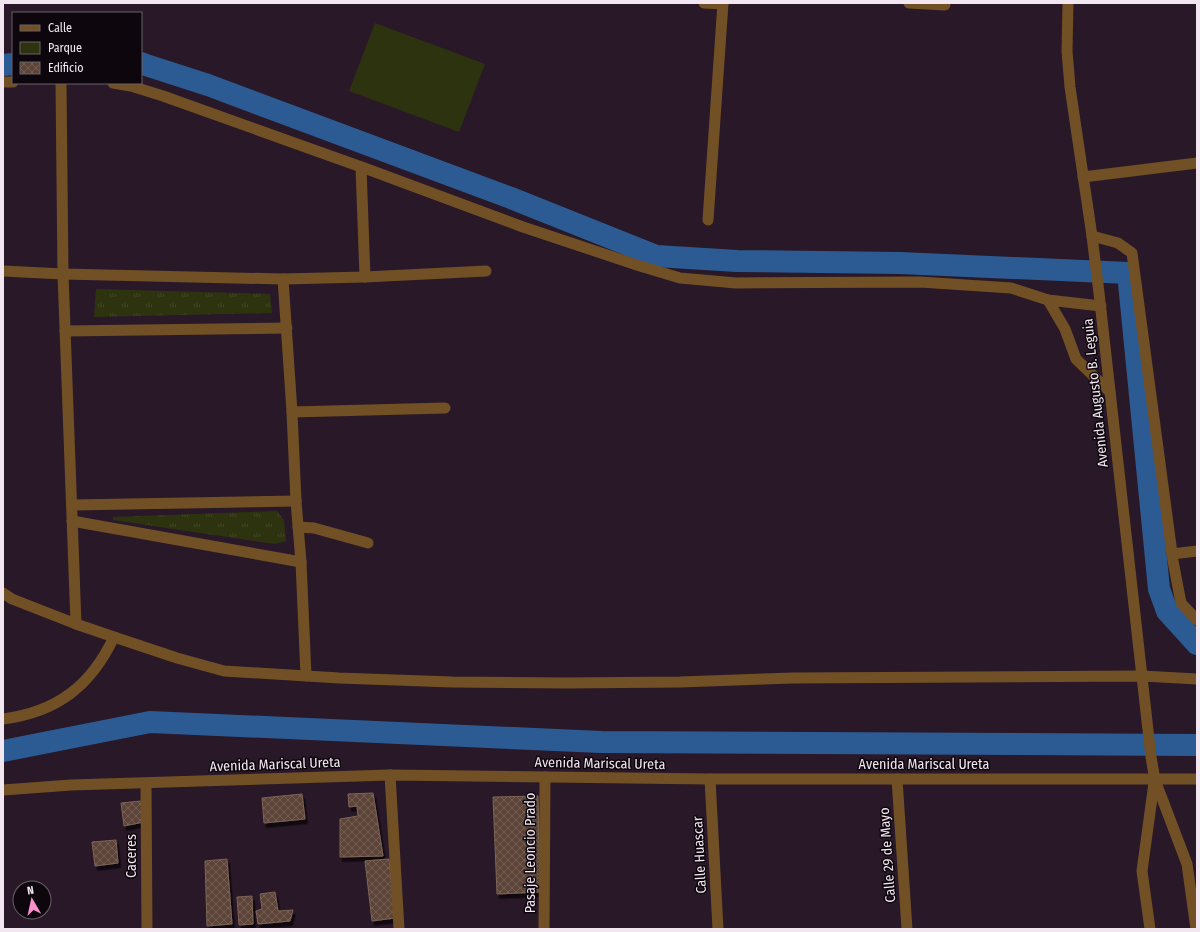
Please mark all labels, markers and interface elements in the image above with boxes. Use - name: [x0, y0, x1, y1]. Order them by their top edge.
- legend: [12, 12, 142, 84]
- text: Calle: [48, 21, 72, 35]
- text: Parque: [48, 41, 82, 55]
- text: Edificio: [48, 61, 84, 75]
- street label: Avenida Augusto B. Leguia: [1079, 318, 1112, 468]
- street label: Avenida Mariscal Ureta: [209, 754, 341, 775]
- street label: Avenida Mariscal Ureta: [534, 754, 666, 773]
- street label: Avenida Mariscal Ureta: [859, 756, 990, 773]
- street label: Pasaje Leoncio Prado: [522, 793, 539, 913]
- street label: Calle 29 de Mayo: [876, 807, 899, 903]
- street label: Calle Huascar: [689, 816, 710, 894]
- street label: Caceres: [123, 834, 140, 878]
- north arrow: [12, 880, 52, 920]
- text: N: [26, 884, 35, 898]

